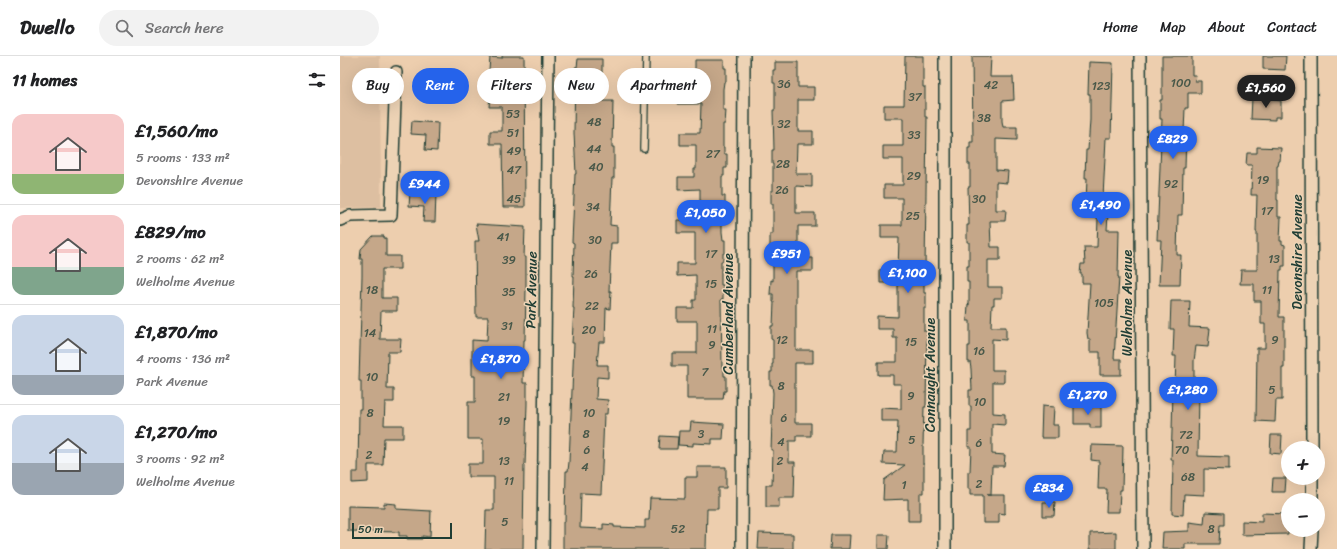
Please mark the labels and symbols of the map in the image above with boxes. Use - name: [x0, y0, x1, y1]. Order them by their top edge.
- house number: 100: [1171, 72, 1192, 94]
- house number: 36: [777, 73, 791, 95]
- house number: 42: [984, 74, 998, 96]
- house number: 123: [1092, 75, 1111, 97]
- pin: £1,560: [1233, 75, 1299, 109]
- house number: 37: [908, 86, 923, 108]
- house number: 53: [506, 103, 520, 125]
- house number: 38: [977, 107, 991, 129]
- house number: 48: [587, 111, 601, 133]
- house number: 32: [777, 113, 791, 135]
- house number: 51: [507, 122, 519, 144]
- house number: 33: [907, 124, 921, 146]
- pin: £829: [1149, 126, 1197, 160]
- house number: 44: [586, 138, 602, 160]
- house number: 49: [507, 140, 521, 162]
- house number: 27: [706, 143, 721, 165]
- house number: 28: [776, 153, 790, 175]
- house number: 40: [588, 156, 604, 178]
- house number: 47: [507, 159, 522, 181]
- house number: 29: [907, 165, 921, 187]
- house number: 19: [1257, 169, 1269, 191]
- pin: £944: [401, 171, 449, 205]
- house number: 92: [1164, 173, 1178, 195]
- house number: 26: [775, 179, 789, 201]
- house number: 45: [507, 188, 521, 210]
- house number: 30: [972, 188, 986, 210]
- pin: £1,490: [1068, 192, 1134, 226]
- street label: Devonshire Avenue: [1285, 194, 1310, 310]
- house number: 34: [586, 196, 601, 218]
- pin: £1,050: [673, 200, 739, 234]
- house number: 17: [1261, 200, 1274, 222]
- house number: 25: [906, 205, 920, 227]
- house number: 41: [497, 226, 509, 248]
- house number: 30: [588, 229, 602, 251]
- pin: £951: [763, 241, 811, 275]
- house number: 17: [705, 243, 718, 265]
- house number: 13: [1268, 248, 1280, 270]
- house number: 39: [502, 249, 516, 271]
- street label: Welholme Avenue: [1115, 250, 1140, 356]
- street label: Park Avenue: [518, 251, 545, 329]
- street label: Cumberland Avenue: [716, 253, 741, 375]
- pin: £1,100: [875, 260, 941, 294]
- house number: 26: [584, 263, 598, 285]
- house number: 15: [705, 273, 717, 295]
- house number: 18: [366, 279, 378, 301]
- house number: 11: [1262, 279, 1272, 301]
- house number: 35: [502, 281, 516, 303]
- house number: 105: [1094, 292, 1114, 314]
- house number: 22: [585, 295, 599, 317]
- house number: 31: [501, 315, 513, 337]
- house number: 11: [707, 318, 717, 340]
- street label: Connaught Avenue: [918, 318, 943, 432]
- house number: 20: [582, 319, 597, 341]
- house number: 14: [364, 322, 377, 344]
- house number: 12: [776, 329, 788, 351]
- house number: 9: [1271, 329, 1279, 351]
- house number: 15: [905, 331, 917, 353]
- house number: 9: [708, 334, 716, 356]
- house number: 16: [973, 340, 985, 362]
- pin: £1,870: [468, 346, 534, 380]
- house number: 7: [702, 361, 710, 383]
- house number: 10: [366, 366, 379, 388]
- house number: 8: [777, 375, 785, 397]
- pin: £1,280: [1155, 377, 1221, 411]
- house number: 5: [1268, 379, 1276, 401]
- pin: £1,270: [1055, 382, 1121, 416]
- house number: 9: [907, 385, 915, 407]
- house number: 21: [498, 386, 510, 408]
- house number: 10: [974, 391, 987, 413]
- house number: 8: [366, 402, 374, 424]
- house number: 10: [583, 402, 596, 424]
- house number: 6: [781, 407, 788, 429]
- house number: 19: [498, 410, 510, 432]
- house number: 8: [582, 423, 590, 445]
- house number: 3: [698, 423, 705, 445]
- house number: 72: [1179, 424, 1193, 446]
- house number: 5: [908, 429, 916, 451]
- house number: 4: [777, 431, 785, 453]
- house number: 6: [976, 432, 983, 454]
- house number: 6: [584, 439, 591, 461]
- house number: 70: [1175, 439, 1190, 461]
- house number: 2: [366, 444, 373, 466]
- house number: 13: [498, 450, 510, 472]
- house number: 2: [777, 450, 784, 472]
- house number: 4: [581, 456, 589, 478]
- house number: 68: [1181, 466, 1195, 488]
- house number: 11: [504, 470, 514, 492]
- house number: 2: [976, 473, 983, 495]
- house number: 1: [901, 474, 907, 496]
- pin: £834: [1025, 475, 1073, 509]
- house number: 5: [501, 511, 509, 533]
- house number: 52: [671, 518, 685, 540]
- house number: 8: [1207, 518, 1215, 540]
- scale bar: [352, 521, 452, 540]

